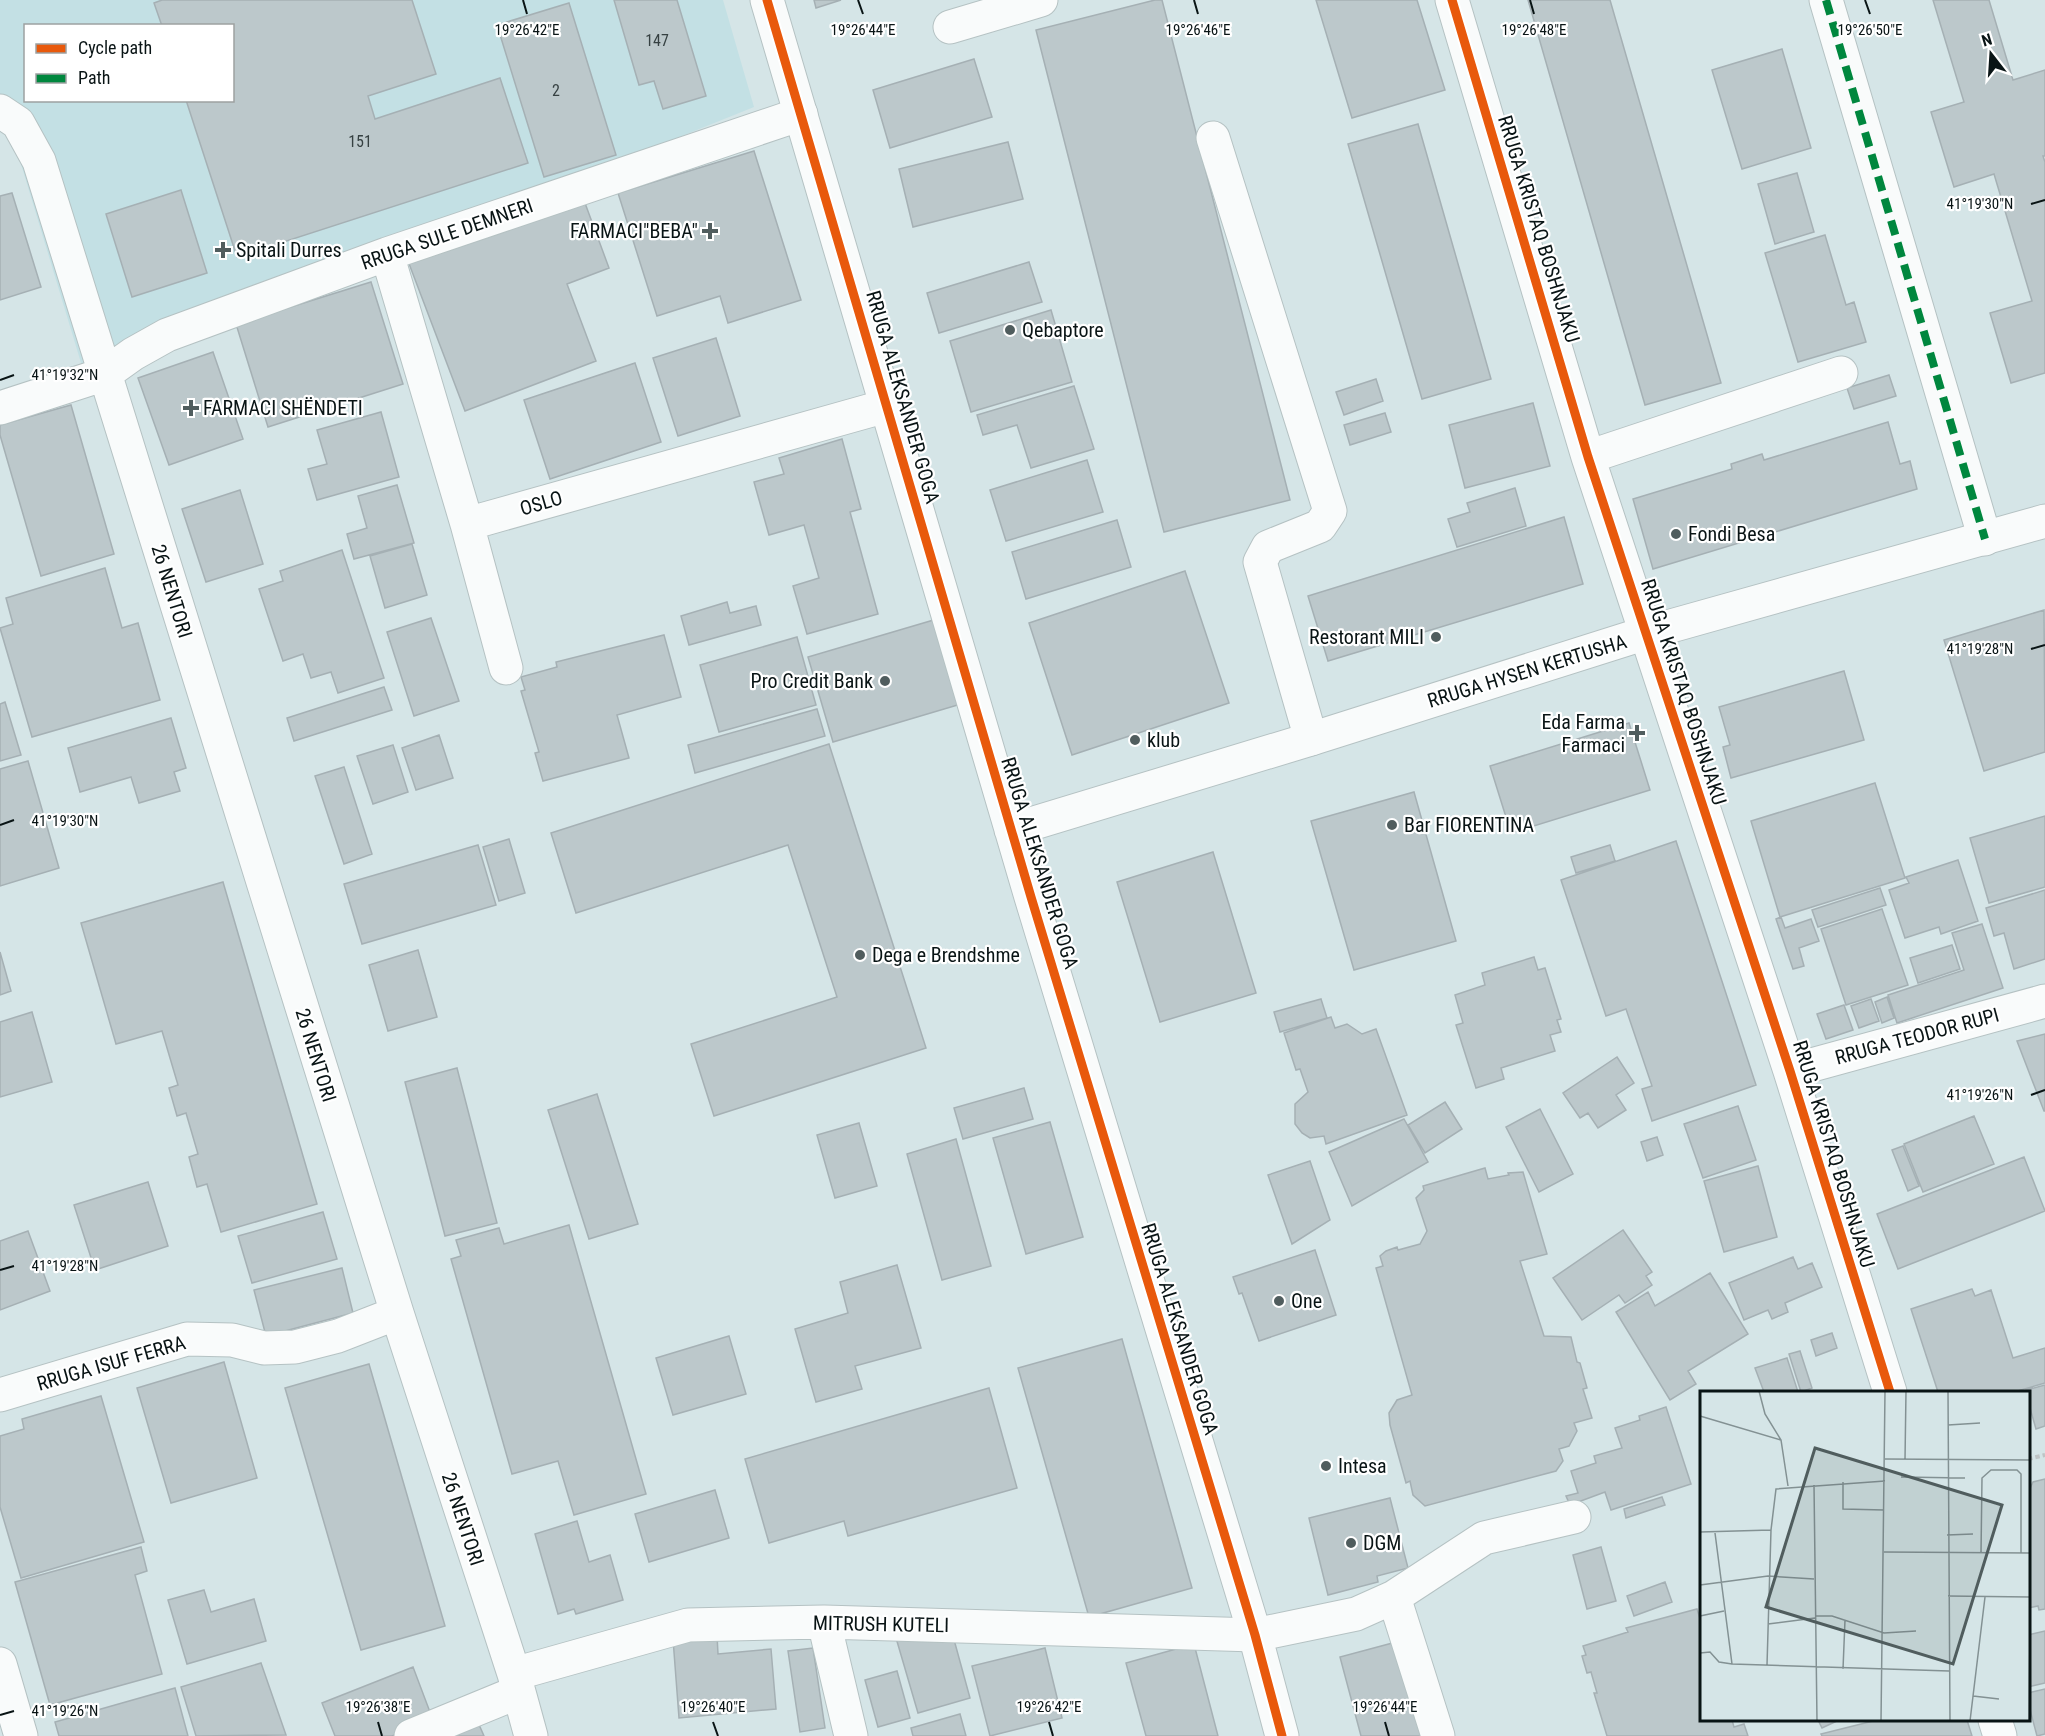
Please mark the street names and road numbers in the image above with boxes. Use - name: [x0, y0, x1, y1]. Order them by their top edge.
- street label: RRUGA KRISTAQ BOSHNJAKU: [1493, 113, 1585, 345]
- street label: RRUGA SULE DEMNERI: [358, 193, 536, 275]
- street label: RRUGA ALEKSANDER GOGA: [861, 288, 945, 507]
- street label: OSLO: [517, 485, 565, 521]
- street label: 26 NENTORI: [146, 541, 198, 641]
- street label: RRUGA KRISTAQ BOSHNJAKU: [1636, 576, 1732, 808]
- street label: RRUGA HYSEN KERTUSHA: [1425, 629, 1630, 713]
- street label: RRUGA ALEKSANDER GOGA: [996, 754, 1084, 972]
- street label: RRUGA TEODOR RUPI: [1832, 1003, 2002, 1069]
- street label: 26 NENTORI: [290, 1005, 342, 1105]
- street label: RRUGA KRISTAQ BOSHNJAKU: [1788, 1038, 1880, 1270]
- street label: RRUGA ALEKSANDER GOGA: [1136, 1220, 1224, 1438]
- street label: RRUGA ISUF FERRA: [34, 1330, 189, 1396]
- street label: 26 NENTORI: [437, 1469, 489, 1569]
- street label: MITRUSH KUTELI: [813, 1611, 949, 1637]

